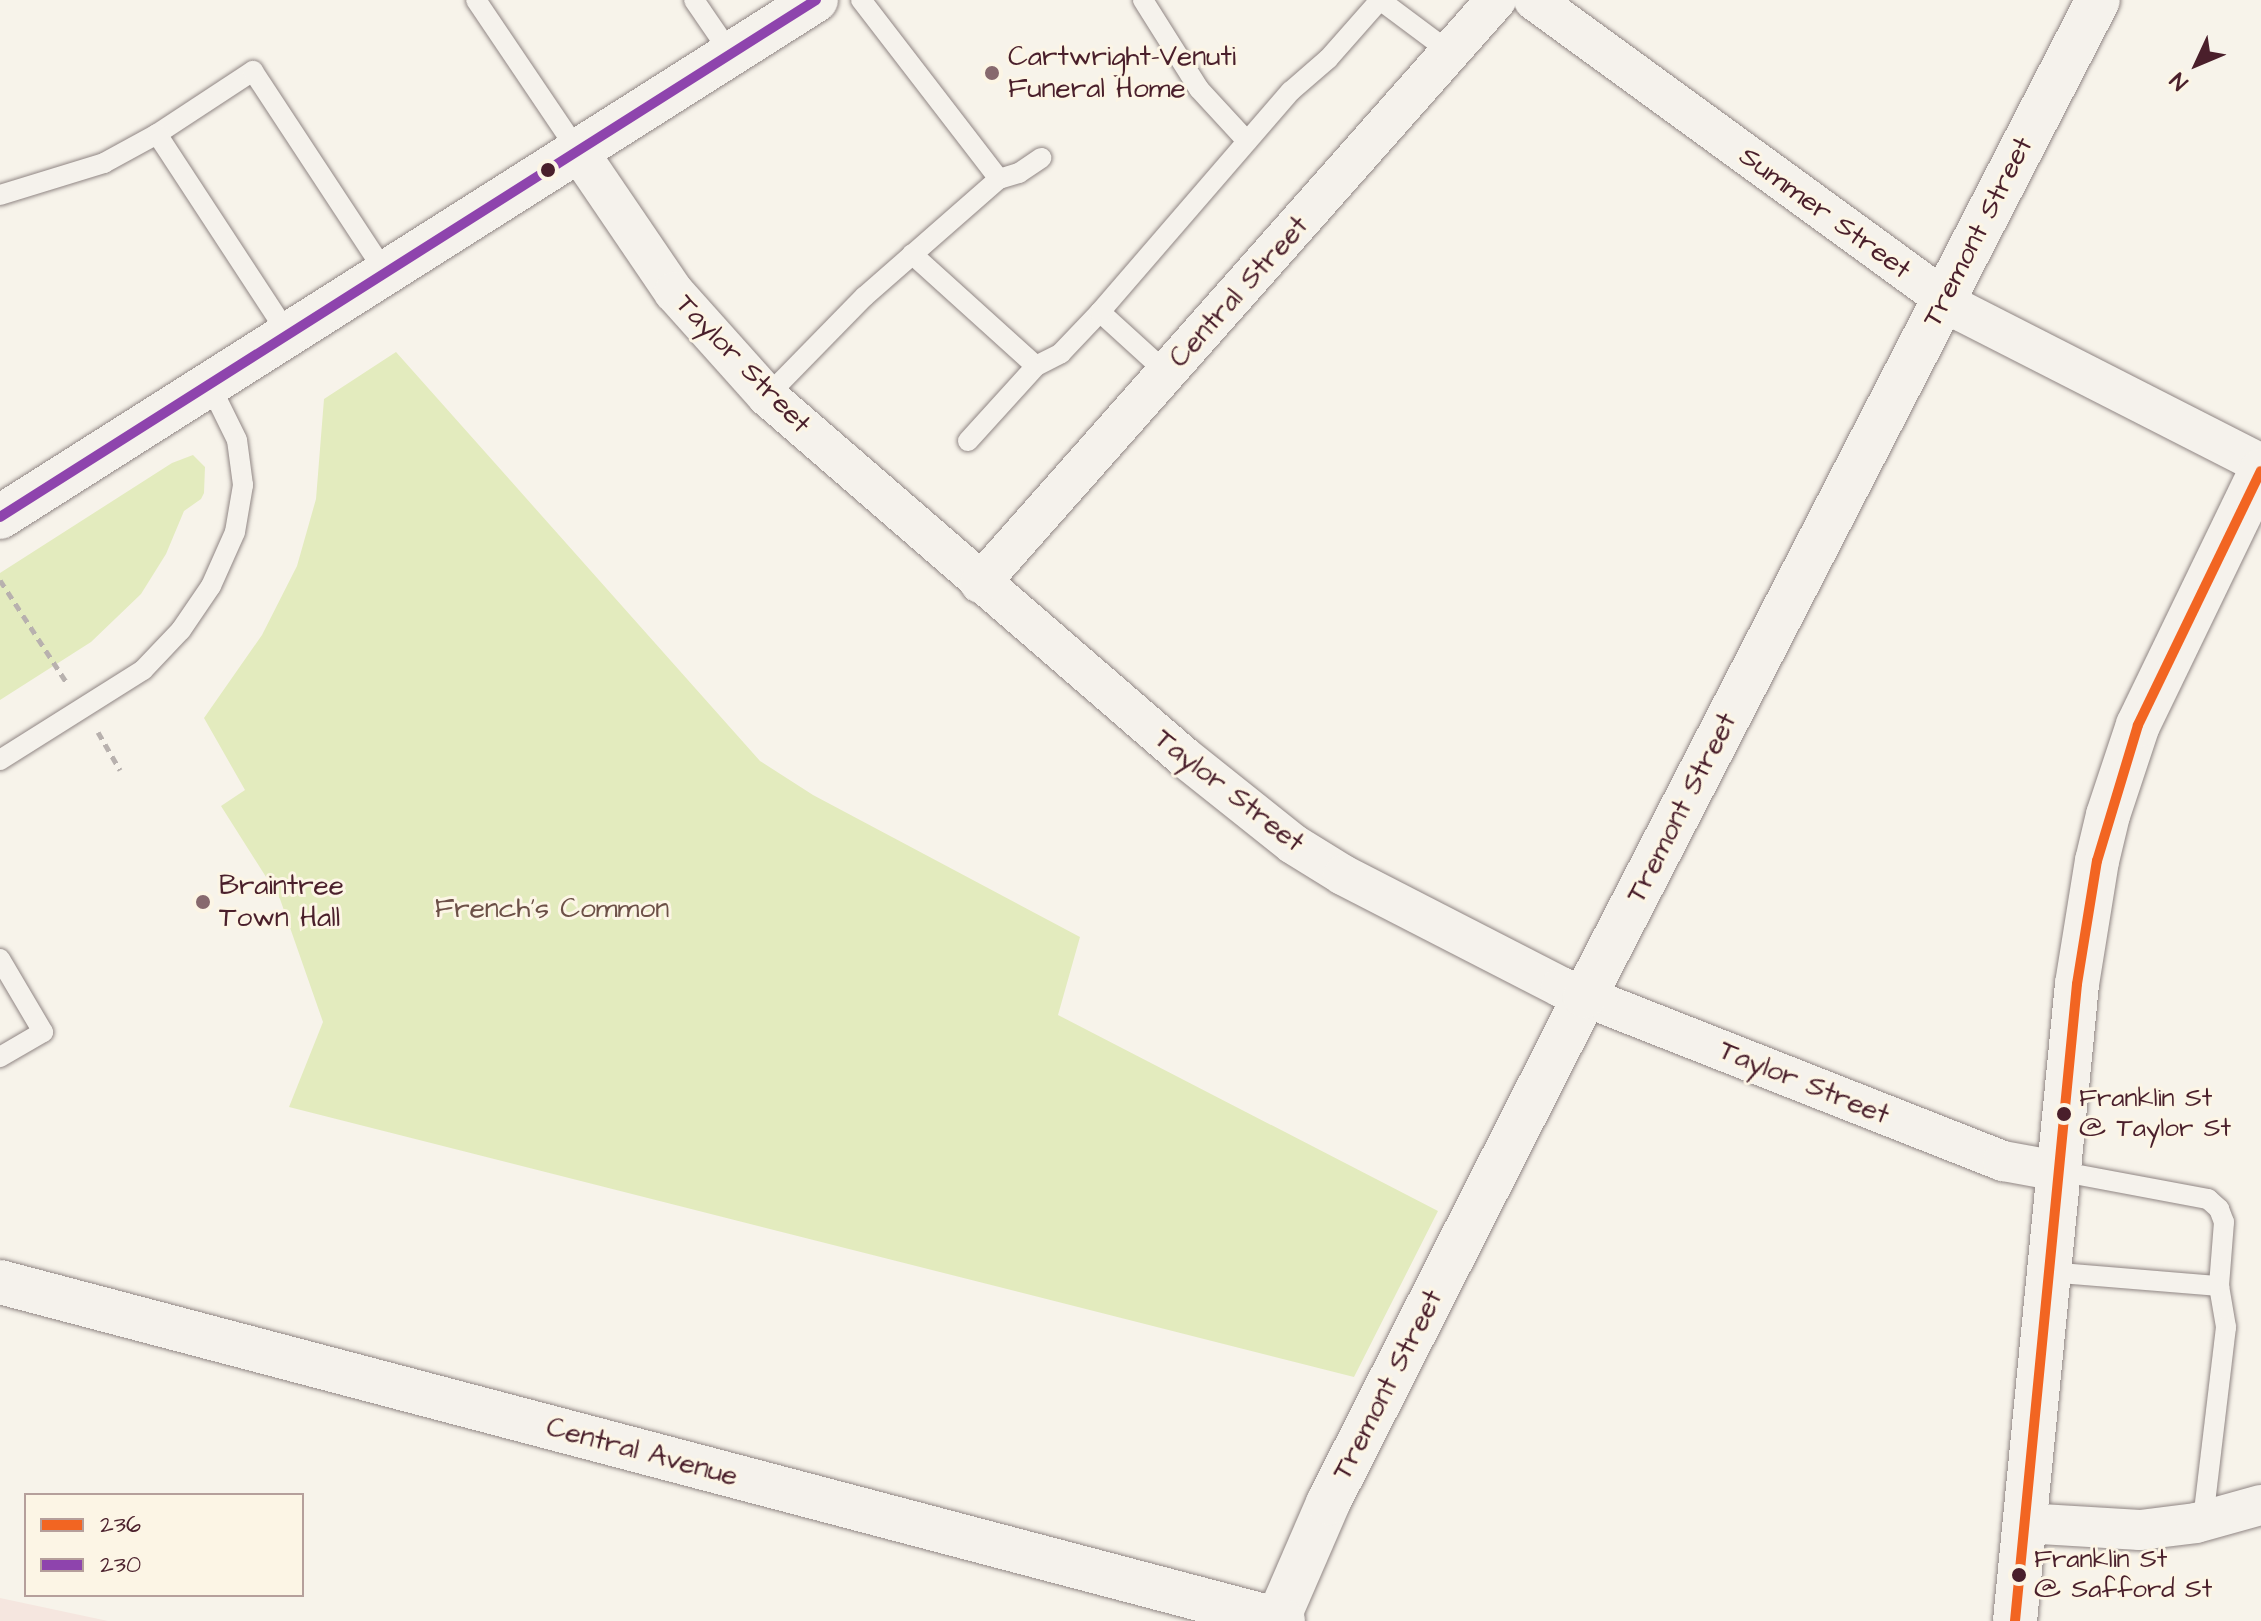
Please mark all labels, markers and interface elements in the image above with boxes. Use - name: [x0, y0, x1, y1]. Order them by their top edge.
- north arrow: [2157, 24, 2237, 104]
- place label: Cartwright-Venuti Funeral Home: [1008, 40, 1236, 106]
- marker: Cartwright-Venuti Funeral Home: [983, 64, 1001, 82]
- text: N: [2163, 65, 2195, 97]
- street label: Tremont Street: [1916, 131, 2040, 333]
- street label: Summer Street: [1733, 139, 1917, 287]
- unlabelled marker: [540, 162, 556, 178]
- street label: Central Street: [1162, 209, 1316, 375]
- street label: Taylor Street: [668, 287, 818, 441]
- street label: Tremont Street: [1620, 707, 1744, 909]
- street label: Taylor Street: [1148, 722, 1310, 860]
- place label: Braintree Town Hall: [219, 869, 344, 935]
- park label: French's Common: [435, 892, 669, 926]
- marker: Braintree Town Hall: [194, 893, 212, 911]
- street label: Taylor Street: [1714, 1034, 1894, 1132]
- place label: Franklin St @ Taylor St: [2079, 1083, 2231, 1144]
- marker: Franklin St @ Taylor St: [2056, 1106, 2072, 1122]
- street label: Tremont Street: [1326, 1284, 1450, 1486]
- street label: Central Avenue: [543, 1410, 741, 1494]
- legend: [24, 1493, 304, 1597]
- text: 236: [100, 1508, 141, 1542]
- place label: Franklin St @ Safford St: [2034, 1544, 2212, 1606]
- text: 230: [100, 1548, 141, 1582]
- marker: Franklin St @ Safford St: [2011, 1567, 2027, 1583]

